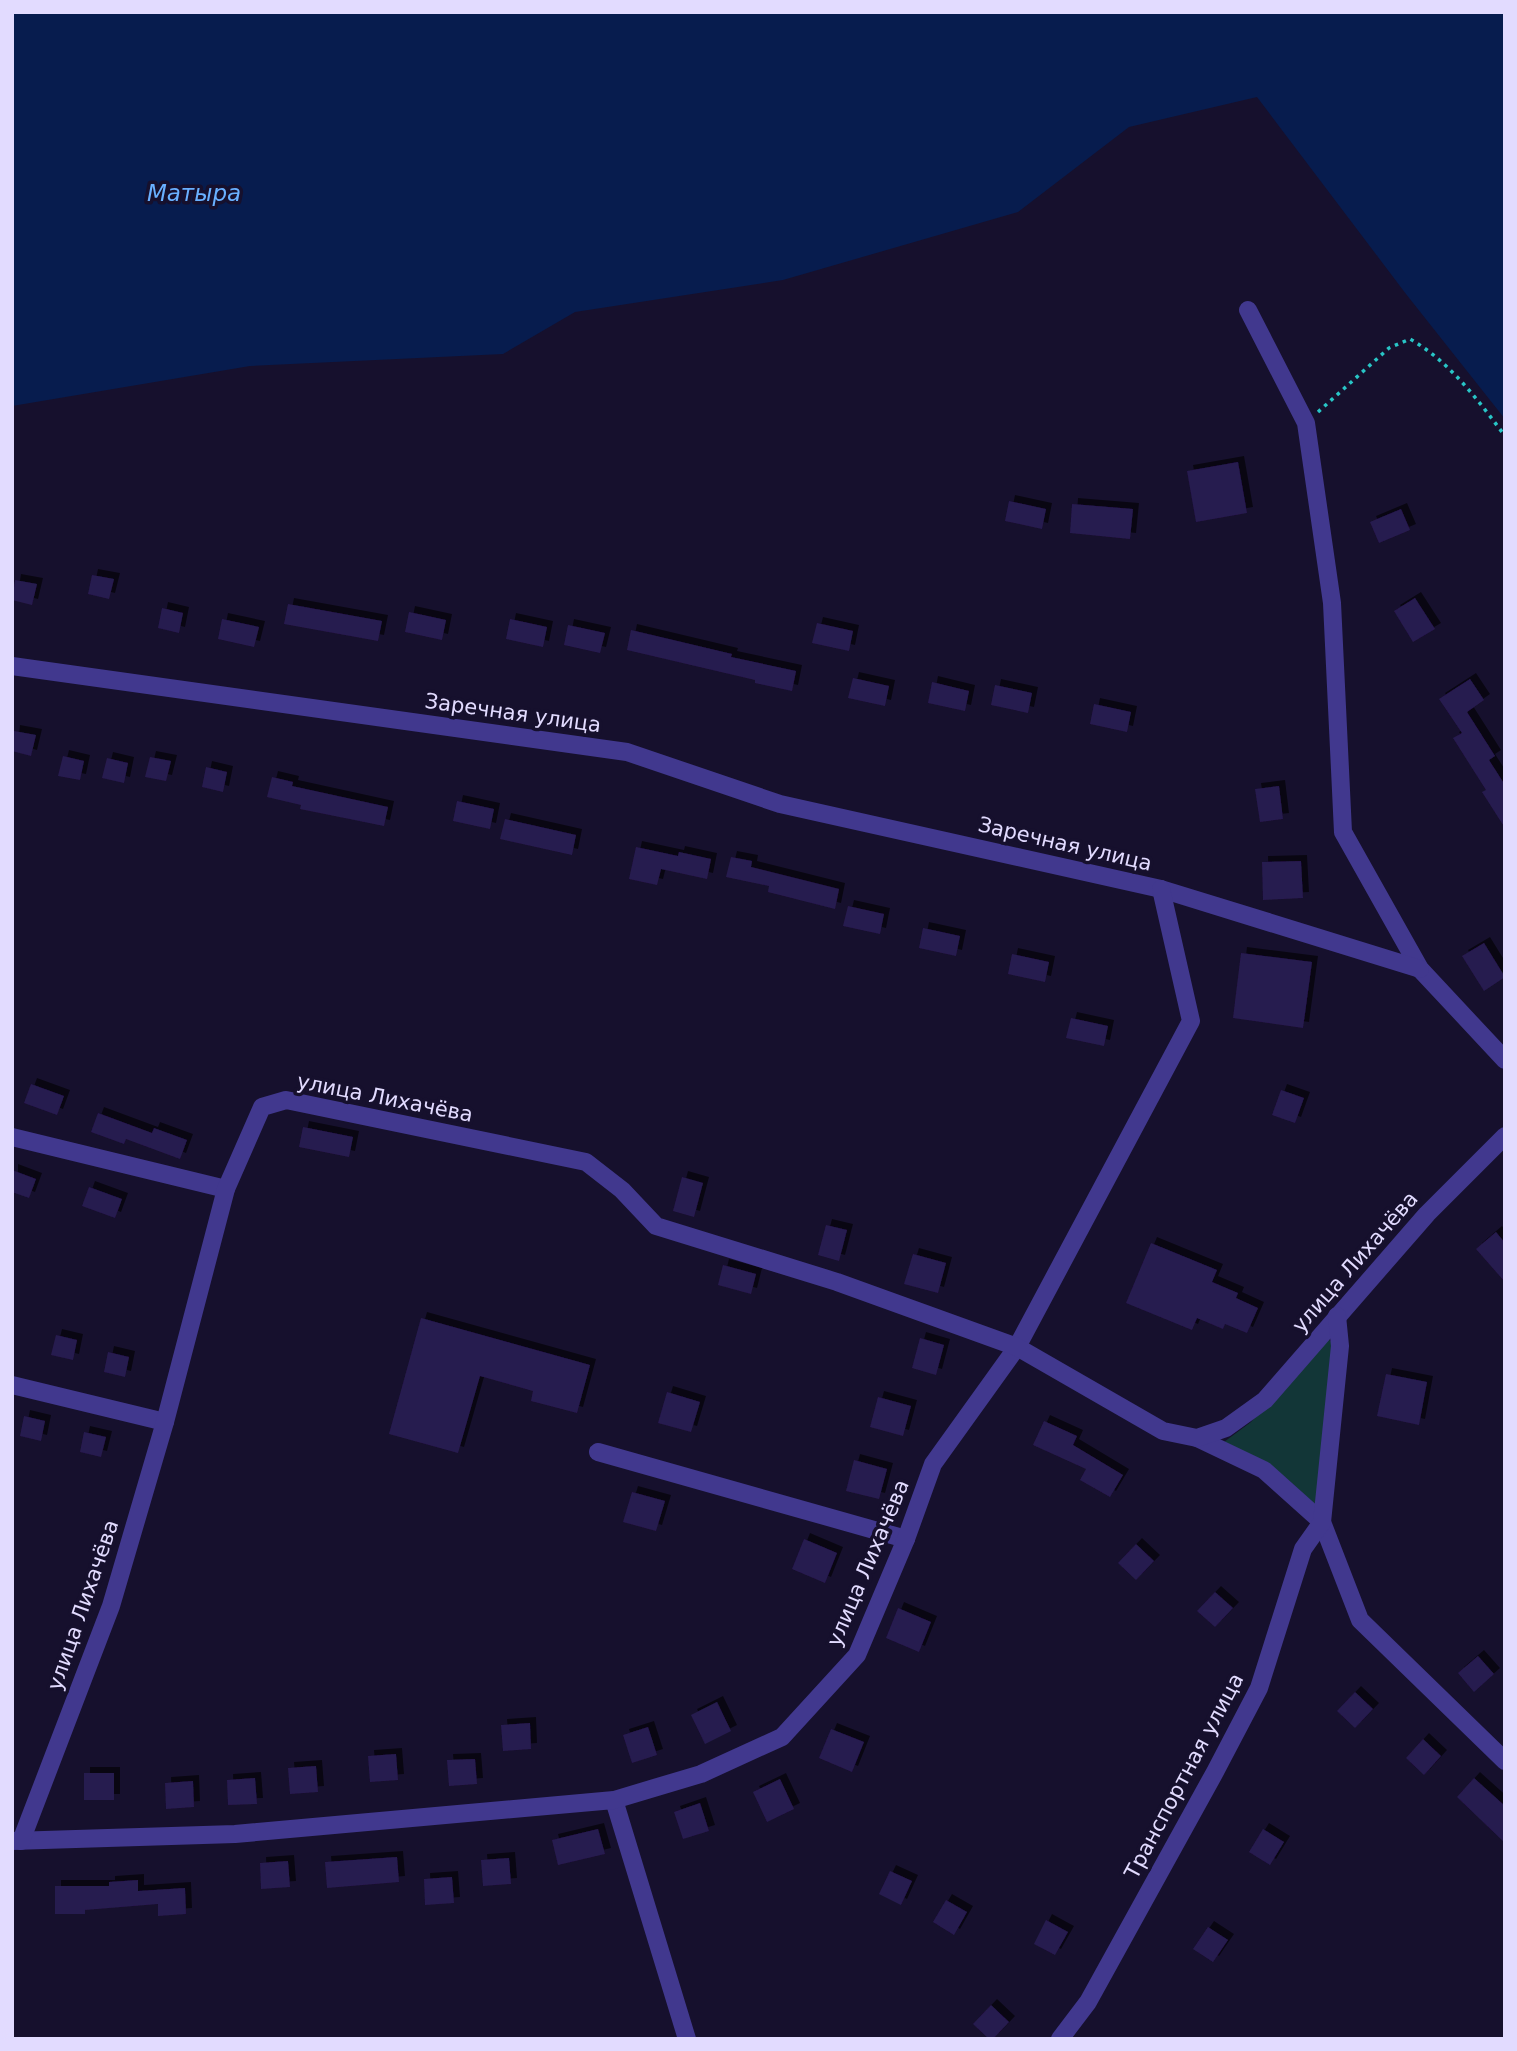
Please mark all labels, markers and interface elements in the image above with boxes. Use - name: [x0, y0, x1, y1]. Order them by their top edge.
- water label: Матыра: [147, 180, 241, 206]
- street label: Заречная улица: [423, 689, 603, 737]
- street label: Заречная улица: [976, 812, 1154, 876]
- street label: улица Лихачёва: [295, 1069, 475, 1127]
- street label: улица Лихачёва: [1287, 1187, 1423, 1337]
- street label: улица Лихачёва: [822, 1476, 914, 1650]
- street label: улица Лихачёва: [43, 1517, 123, 1693]
- street label: Транспортная улица: [1119, 1669, 1248, 1884]

